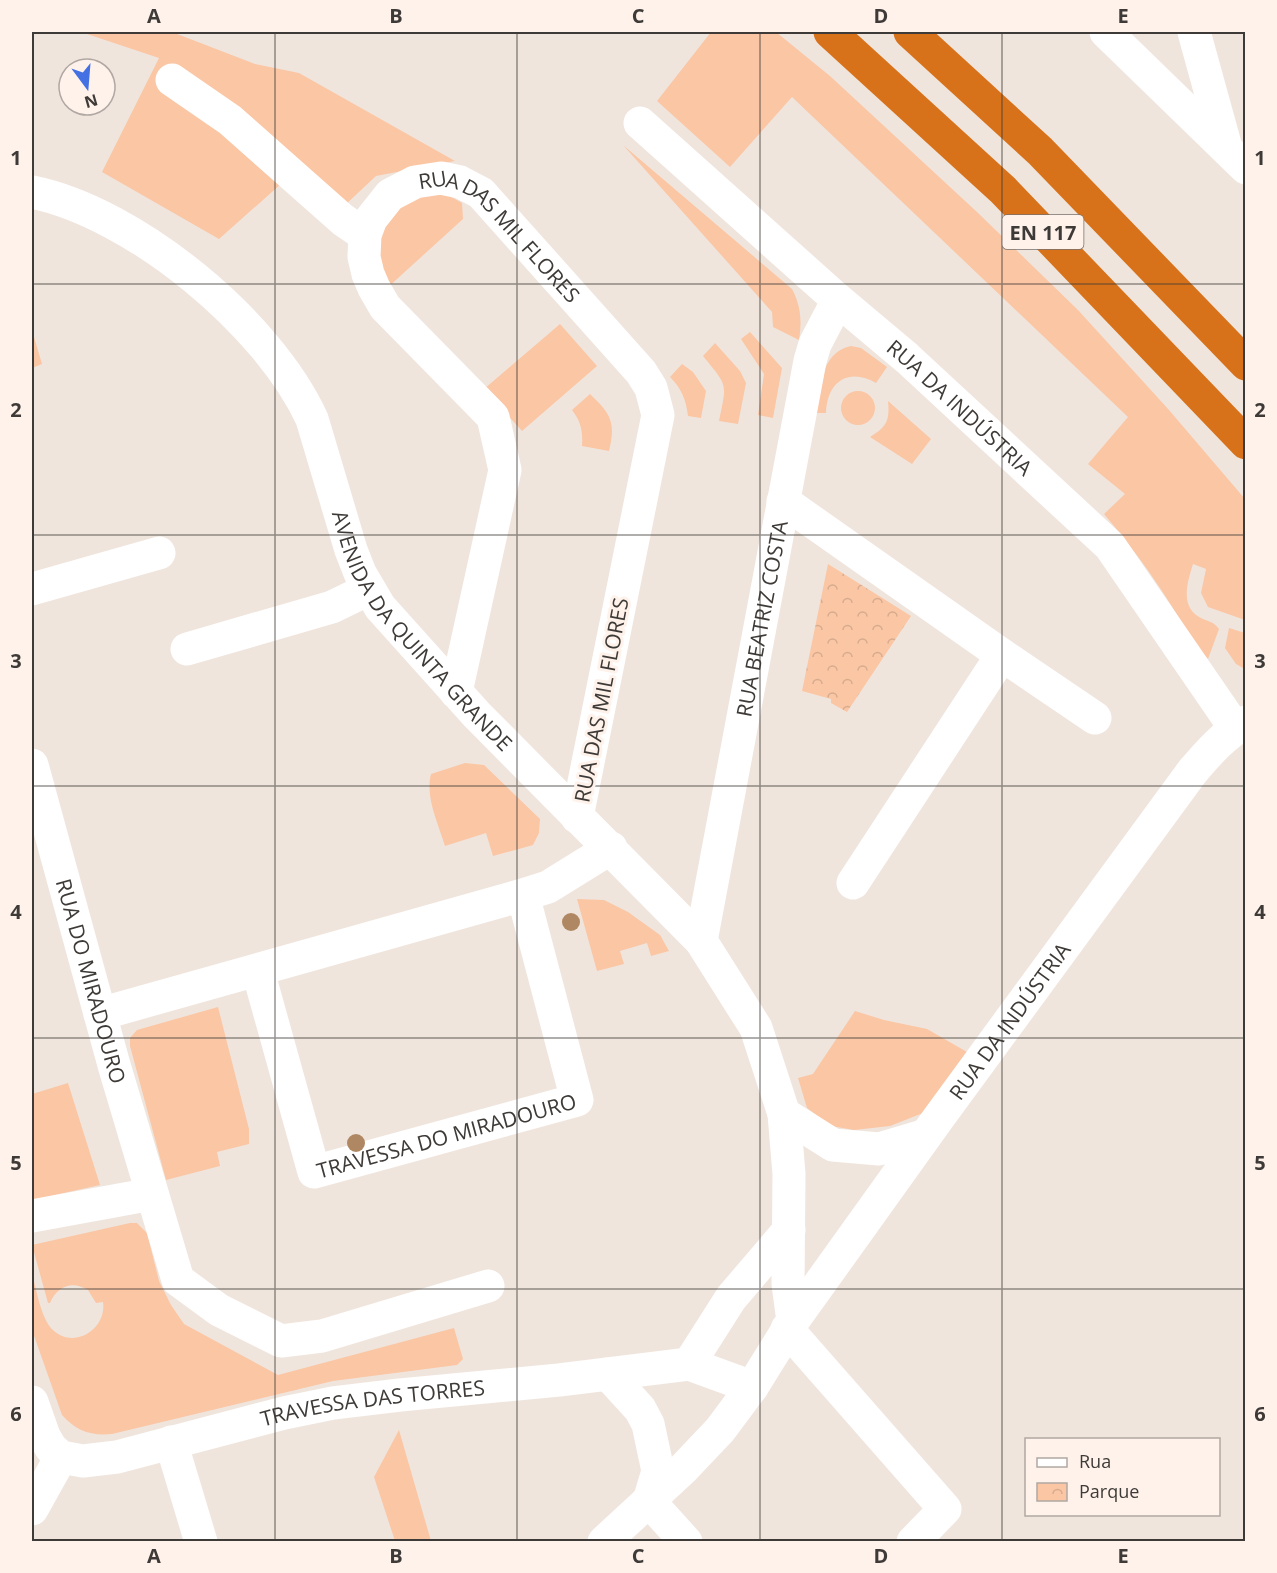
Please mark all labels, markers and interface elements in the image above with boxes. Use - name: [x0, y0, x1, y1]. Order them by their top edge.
- text: A: [147, 2, 161, 29]
- text: B: [389, 2, 403, 29]
- text: C: [632, 2, 645, 29]
- text: D: [874, 2, 888, 29]
- text: E: [1117, 2, 1129, 29]
- north arrow: [57, 57, 117, 117]
- text: N: [82, 89, 100, 114]
- text: 1: [10, 144, 22, 171]
- text: 1: [1254, 144, 1266, 171]
- street label: RUA DAS MIL FLORES: [416, 163, 586, 308]
- road number: EN 117: [1002, 215, 1084, 249]
- street label: RUA DA INDÚSTRIA: [881, 333, 1039, 482]
- text: 2: [10, 396, 22, 423]
- text: 2: [1254, 396, 1266, 423]
- street label: AVENIDA DA QUINTA GRANDE: [326, 507, 519, 757]
- street label: RUA BEATRIZ COSTA: [729, 517, 794, 719]
- street label: RUA DAS MIL FLORES: [567, 595, 635, 805]
- text: 3: [10, 647, 22, 674]
- text: 3: [1254, 647, 1266, 674]
- street label: RUA DO MIRADOURO: [50, 875, 133, 1087]
- text: 4: [10, 898, 22, 925]
- text: 4: [1254, 898, 1266, 925]
- street label: RUA DA INDÚSTRIA: [943, 936, 1077, 1105]
- street label: TRAVESSA DO MIRADOURO: [313, 1087, 579, 1185]
- text: 5: [10, 1149, 22, 1176]
- text: 5: [1254, 1149, 1266, 1176]
- street label: TRAVESSA DAS TORRES: [257, 1373, 486, 1433]
- text: 6: [10, 1400, 22, 1427]
- text: 6: [1254, 1400, 1266, 1427]
- legend: [1025, 1438, 1220, 1516]
- text: Rua: [1079, 1449, 1111, 1473]
- text: Parque: [1079, 1479, 1139, 1503]
- text: A: [147, 1542, 161, 1569]
- text: B: [389, 1542, 403, 1569]
- text: C: [632, 1542, 645, 1569]
- text: D: [874, 1542, 888, 1569]
- text: E: [1117, 1542, 1129, 1569]

